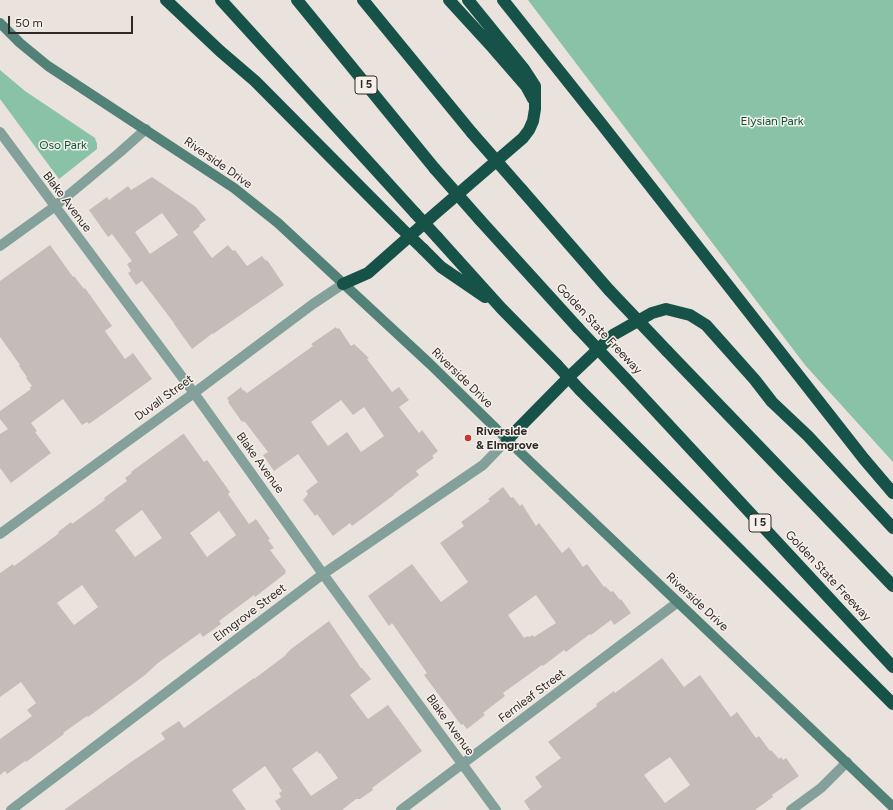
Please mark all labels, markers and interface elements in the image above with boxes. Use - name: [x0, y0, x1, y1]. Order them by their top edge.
- scale bar: [10, 8, 135, 34]
- text: 50 m: [15, 16, 43, 30]
- road number: I 5: [355, 76, 377, 94]
- park label: Elysian Park: [740, 114, 804, 128]
- street label: Riverside Drive: [181, 134, 255, 192]
- park label: Oso Park: [39, 138, 87, 152]
- street label: Blake Avenue: [40, 169, 94, 235]
- street label: Golden State Freeway: [553, 281, 645, 377]
- street label: Riverside Drive: [428, 345, 496, 411]
- street label: Duvall Street: [132, 372, 196, 424]
- place label: Riverside & Elmgrove: [476, 424, 539, 452]
- street label: Blake Avenue: [233, 430, 287, 496]
- marker: Riverside & Elmgrove: [463, 433, 473, 443]
- road number: I 5: [749, 514, 771, 532]
- street label: Golden State Freeway: [782, 528, 874, 624]
- street label: Riverside Drive: [663, 570, 731, 634]
- street label: Elmgrove Street: [211, 581, 289, 645]
- street label: Fernleaf Street: [496, 666, 568, 726]
- street label: Blake Avenue: [423, 692, 477, 758]

